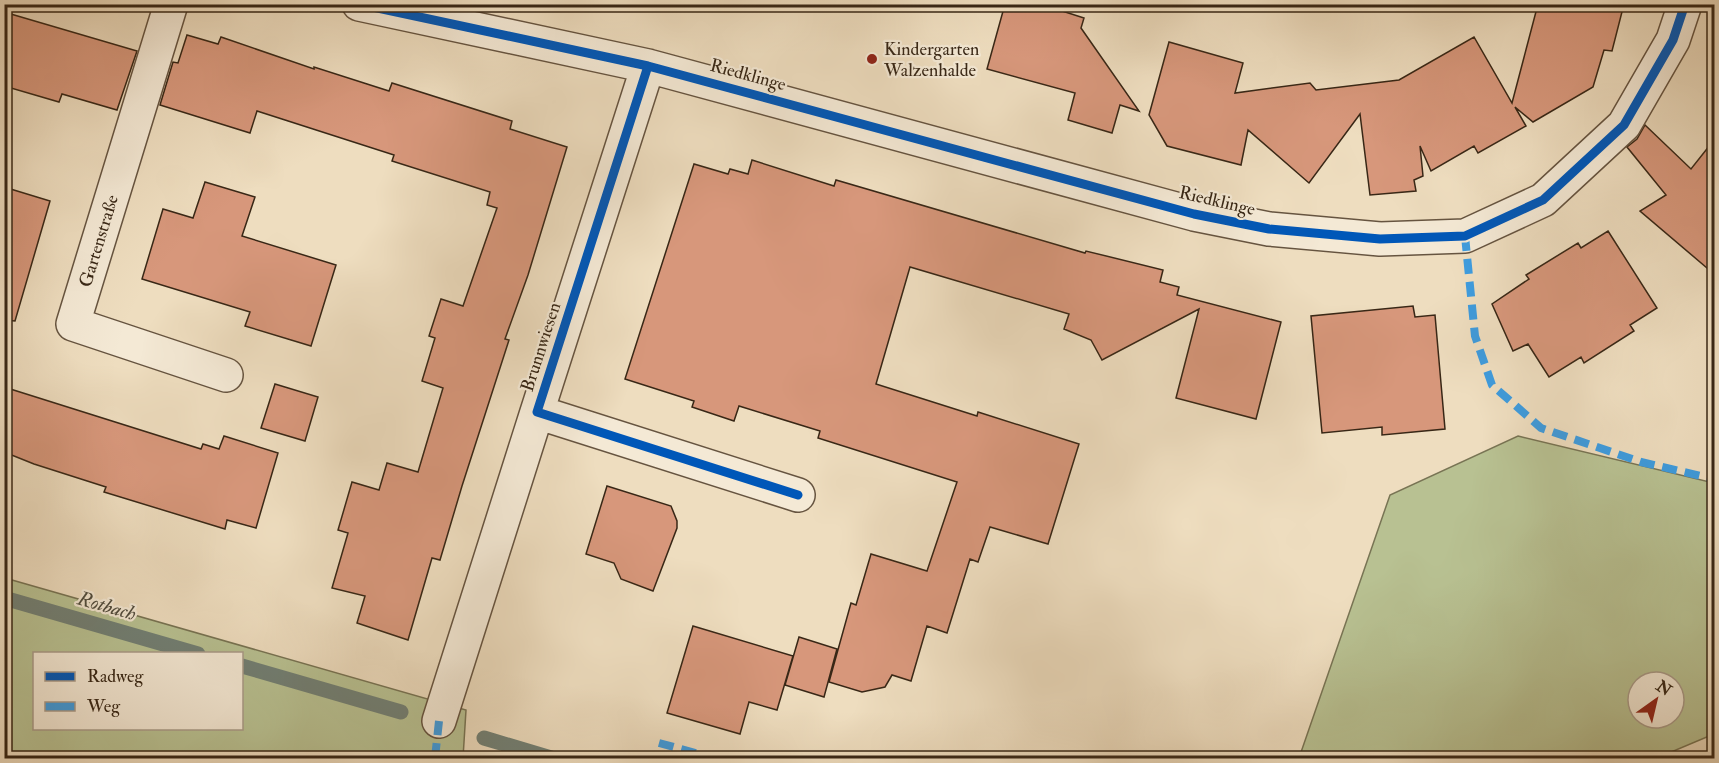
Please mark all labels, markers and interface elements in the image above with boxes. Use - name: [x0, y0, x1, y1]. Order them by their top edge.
- place label: Kindergarten Walzenhalde: [883, 38, 979, 82]
- marker: Kindergarten Walzenhalde: [865, 52, 879, 66]
- street label: Riedklinge: [708, 54, 789, 96]
- street label: Riedklinge: [1177, 181, 1258, 221]
- street label: Gartenstraße: [74, 192, 124, 290]
- street label: Brunnwiesen: [516, 300, 566, 394]
- water label: Rotbach: [74, 585, 139, 626]
- legend: [33, 652, 243, 730]
- text: Radweg: [87, 665, 145, 688]
- north arrow: [1626, 670, 1686, 730]
- text: N: [1651, 676, 1676, 701]
- text: Weg: [86, 695, 121, 718]

